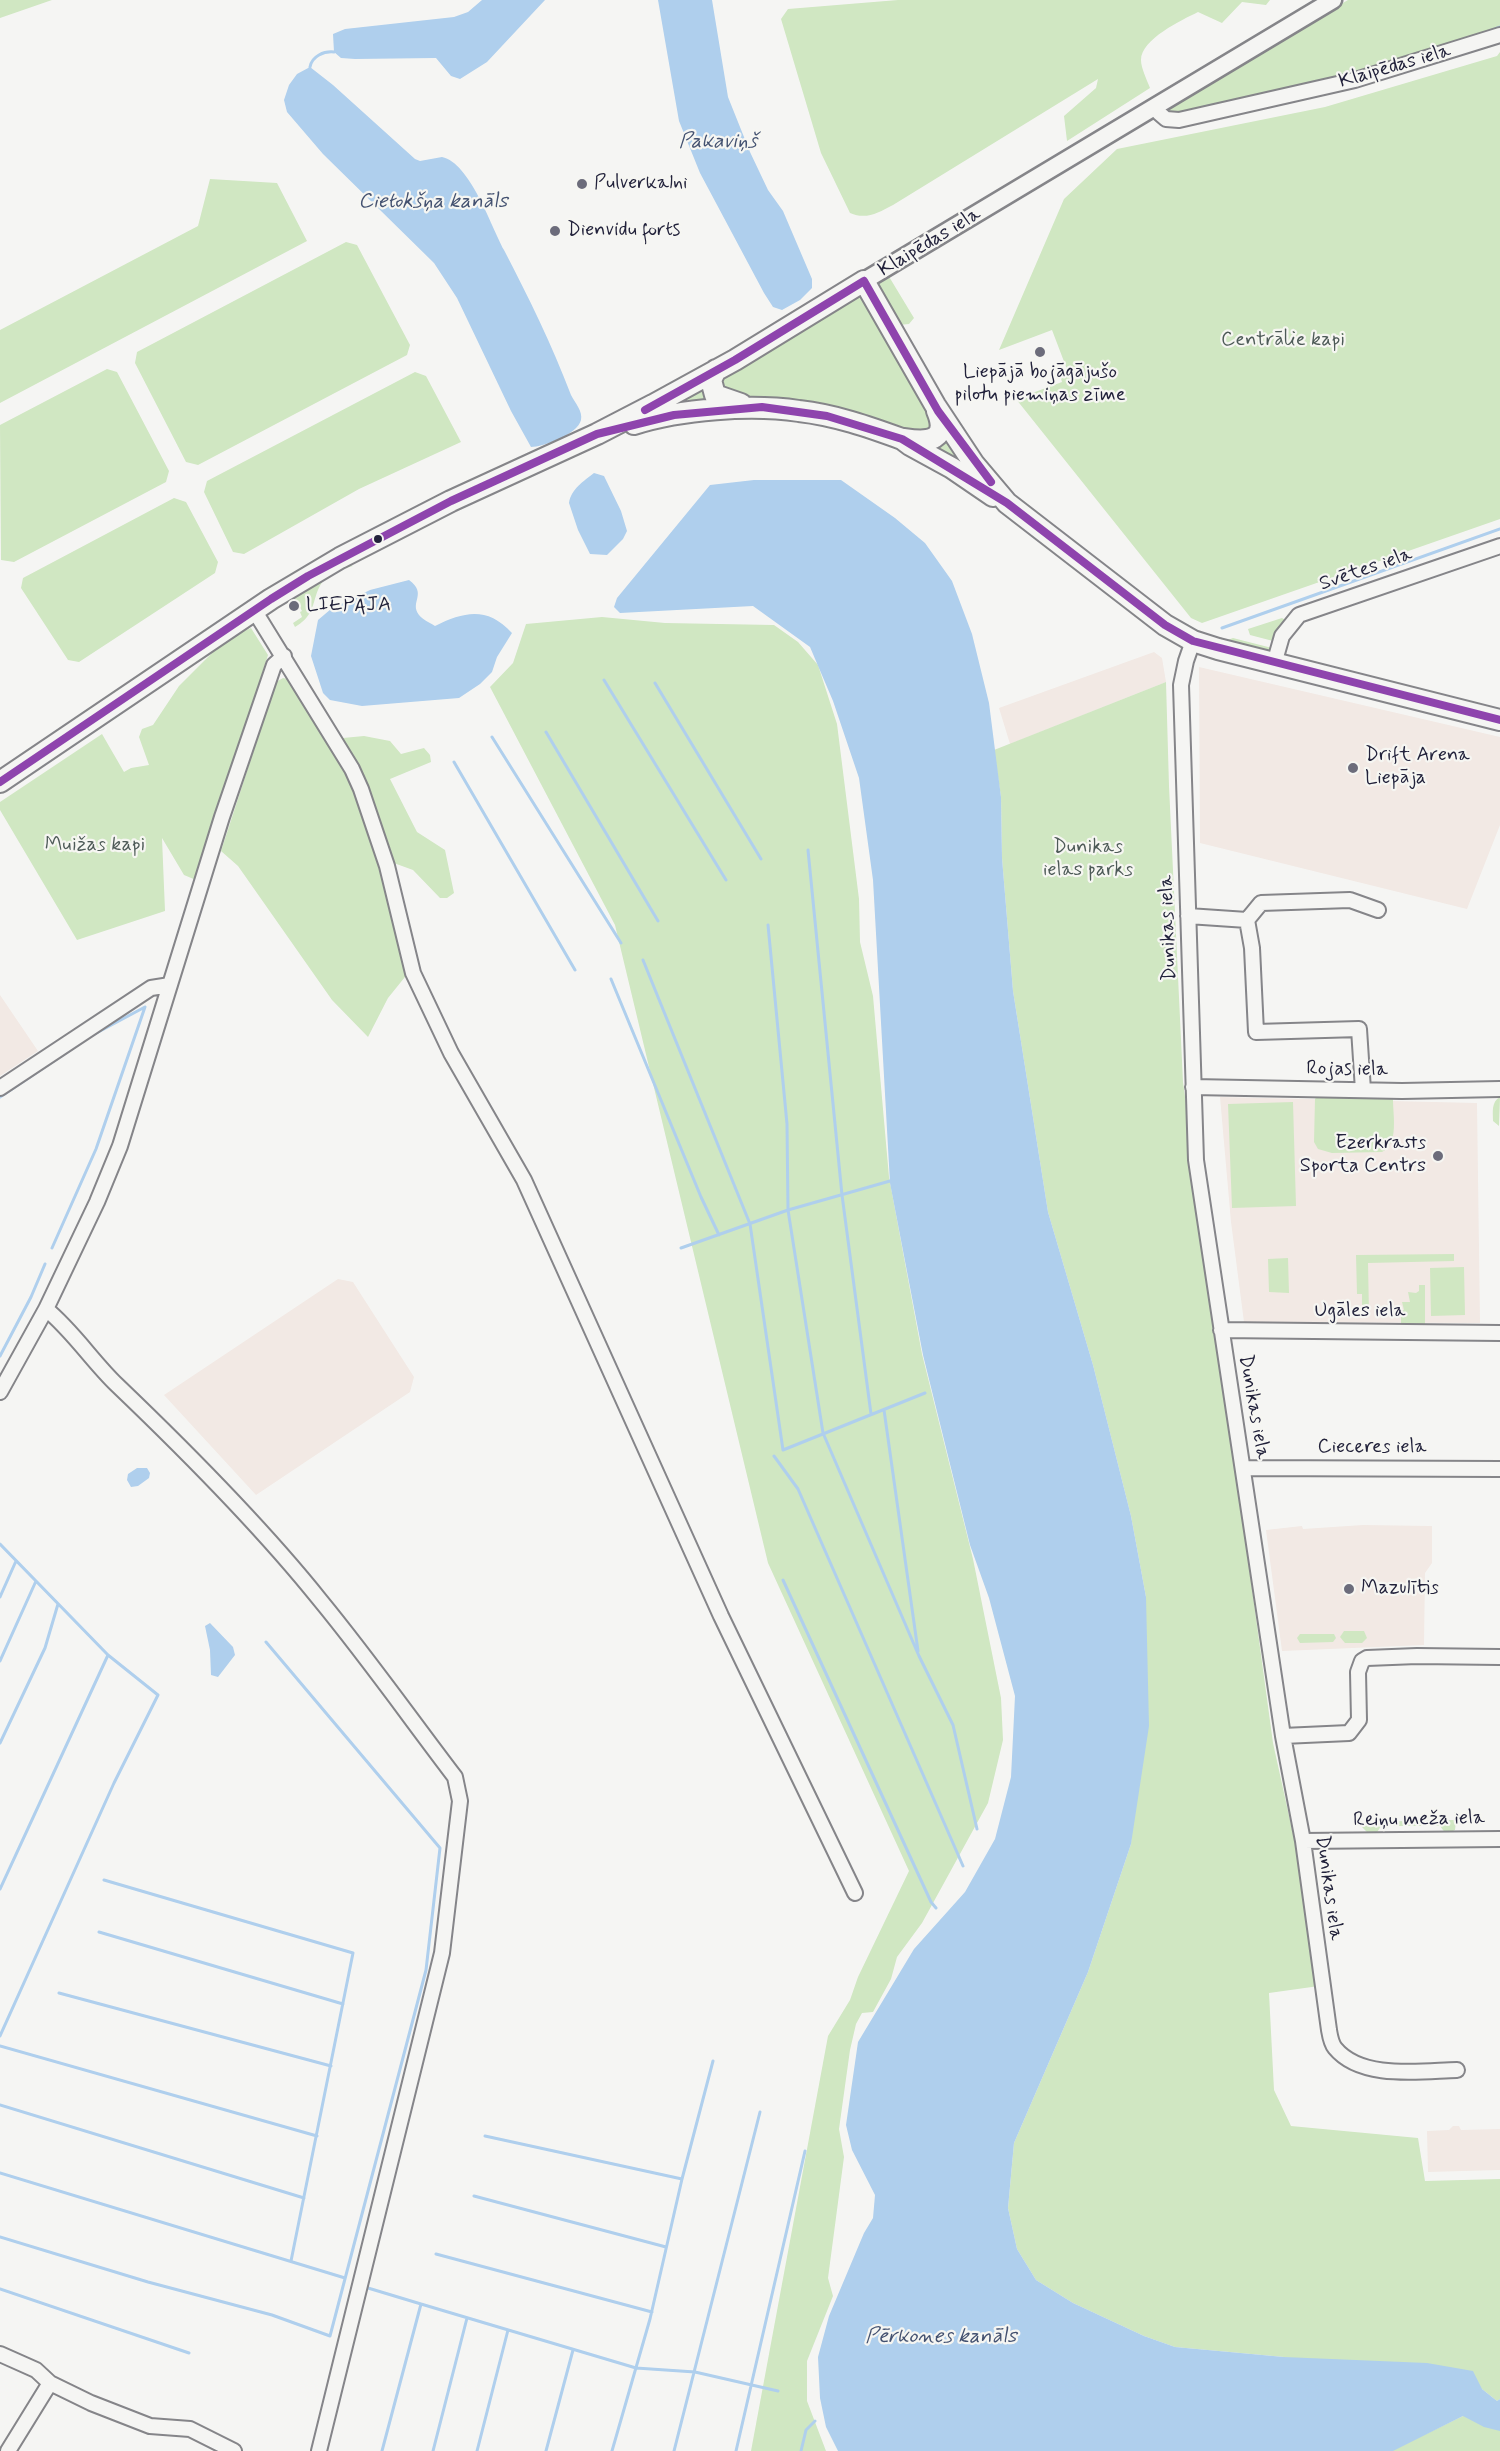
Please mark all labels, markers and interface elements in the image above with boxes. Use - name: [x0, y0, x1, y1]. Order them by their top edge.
- street label: Klaipēdas iela: [1336, 40, 1454, 94]
- water label: Pakaviņš: [679, 130, 757, 156]
- place label: Pulverkalni: [594, 172, 688, 196]
- marker: Pulverkalni: [575, 177, 589, 191]
- water label: Cietokšņa kanāls: [358, 190, 508, 216]
- street label: Klaipēdas iela: [874, 203, 986, 283]
- place label: Dienvidu forts: [567, 219, 680, 243]
- marker: Dienvidu forts: [548, 224, 562, 238]
- park label: Centrālie kapi: [1221, 329, 1345, 353]
- marker: Liepājā bojāgājušo pilotu piemiņas zīme: [1033, 345, 1047, 359]
- place label: Liepājā bojāgājušo pilotu piemiņas zīme: [954, 361, 1126, 408]
- unlabelled marker: [372, 533, 384, 545]
- street label: Svētes iela: [1316, 543, 1416, 597]
- place label: LIEPĀJA: [306, 594, 391, 618]
- marker: LIEPĀJA: [287, 599, 301, 613]
- place label: Drift Arena Liepāja: [1365, 744, 1470, 791]
- marker: Drift Arena Liepāja: [1346, 761, 1360, 775]
- park label: Muižas kapi: [45, 834, 145, 858]
- park label: Dunikas ielas parks: [1043, 836, 1133, 883]
- street label: Dunikas iela: [1155, 875, 1183, 981]
- street label: Rojas iela: [1306, 1057, 1388, 1083]
- place label: Ezerkrasts Sporta Centrs: [1300, 1132, 1426, 1179]
- marker: Ezerkrasts Sporta Centrs: [1431, 1149, 1445, 1163]
- street label: Ugāles iela: [1314, 1300, 1406, 1324]
- street label: Dunikas iela: [1232, 1353, 1274, 1461]
- street label: Cieceres iela: [1318, 1436, 1426, 1460]
- place label: Mazulītis: [1361, 1577, 1439, 1601]
- marker: Mazulītis: [1342, 1582, 1356, 1596]
- street label: Reiņu meža iela: [1353, 1807, 1485, 1833]
- street label: Dunikas iela: [1309, 1834, 1347, 1942]
- water label: Pērkones kanāls: [865, 2325, 1017, 2351]

